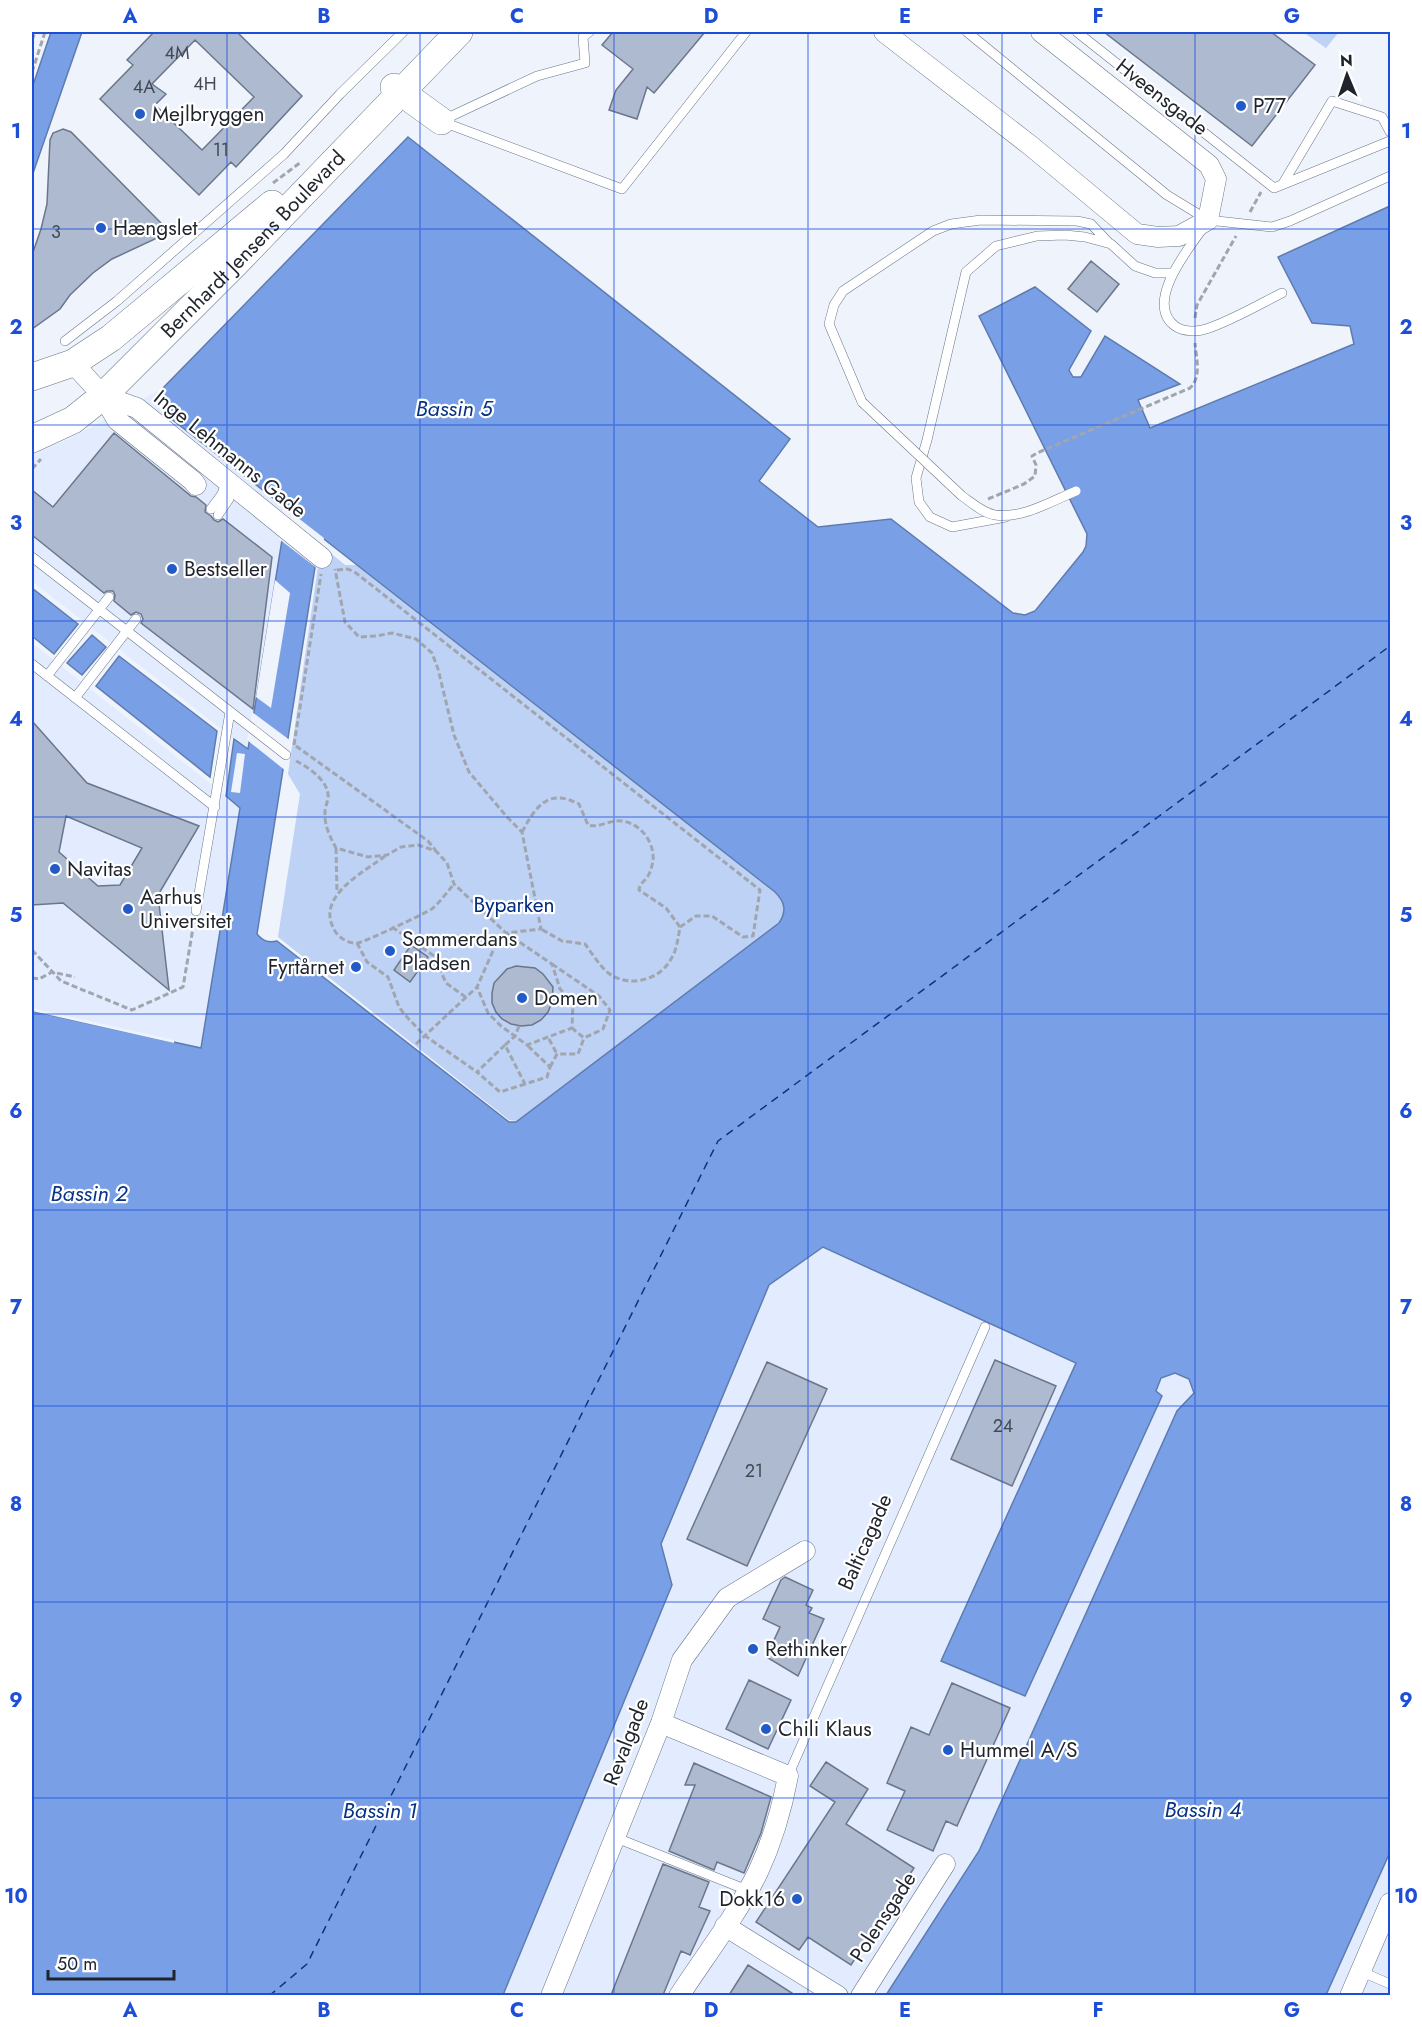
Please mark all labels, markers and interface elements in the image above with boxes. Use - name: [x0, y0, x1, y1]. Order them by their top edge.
- text: A: [122, 2, 138, 31]
- text: B: [317, 2, 331, 31]
- text: C: [510, 2, 524, 31]
- text: D: [704, 2, 718, 31]
- text: E: [899, 2, 911, 31]
- text: F: [1092, 2, 1104, 31]
- text: G: [1284, 2, 1300, 31]
- house number: 4M: [164, 40, 190, 66]
- north arrow: [1317, 45, 1377, 105]
- text: N: [1340, 49, 1353, 72]
- street label: Hveensgade: [1109, 51, 1215, 143]
- house number: 4H: [193, 71, 217, 97]
- house number: 4A: [133, 74, 155, 100]
- place label: P77: [1253, 91, 1286, 121]
- place label: Mejlbryggen: [152, 99, 264, 129]
- marker: P77: [1234, 99, 1248, 113]
- marker: Mejlbryggen: [133, 107, 147, 121]
- text: 1: [11, 117, 21, 146]
- text: 1: [1401, 117, 1411, 146]
- house number: 11: [213, 137, 229, 163]
- street label: Bernhardt Jensens Boulevard: [154, 144, 352, 345]
- place label: Hængslet: [113, 213, 197, 243]
- house number: 3: [51, 219, 61, 245]
- marker: Hængslet: [94, 221, 108, 235]
- text: 2: [9, 313, 23, 342]
- text: 2: [1399, 313, 1413, 342]
- street label: Inge Lehmanns Gade: [147, 383, 313, 525]
- water label: Bassin 5: [416, 392, 494, 424]
- text: 3: [10, 509, 22, 538]
- text: 3: [1400, 509, 1412, 538]
- place label: Bestseller: [184, 554, 268, 584]
- marker: Bestseller: [165, 562, 179, 576]
- text: 4: [9, 705, 23, 734]
- text: 4: [1399, 705, 1413, 734]
- place label: Navitas: [67, 854, 132, 884]
- marker: Navitas: [48, 862, 62, 876]
- place label: Aarhus Universitet: [140, 882, 231, 936]
- park label: Byparken: [474, 890, 555, 920]
- text: 5: [10, 901, 23, 930]
- text: 5: [1400, 901, 1413, 930]
- marker: Aarhus Universitet: [121, 902, 135, 916]
- place label: Sommerdans Pladsen: [402, 924, 517, 978]
- marker: Sommerdans Pladsen: [383, 944, 397, 958]
- place label: Fyrtårnet: [268, 952, 344, 982]
- marker: Fyrtårnet: [349, 960, 363, 974]
- place label: Domen: [534, 983, 598, 1013]
- marker: Domen: [515, 991, 529, 1005]
- text: 6: [9, 1097, 23, 1126]
- text: 6: [1399, 1097, 1413, 1126]
- water label: Bassin 2: [51, 1177, 128, 1209]
- text: 7: [10, 1293, 23, 1322]
- text: 7: [1400, 1293, 1413, 1322]
- house number: 24: [993, 1413, 1013, 1439]
- house number: 21: [745, 1458, 763, 1484]
- street label: Balticagade: [831, 1489, 900, 1595]
- text: 8: [10, 1490, 22, 1519]
- text: 8: [1400, 1490, 1412, 1519]
- place label: Rethinker: [765, 1634, 848, 1664]
- marker: Rethinker: [746, 1642, 760, 1656]
- text: 9: [9, 1686, 23, 1715]
- text: 9: [1399, 1686, 1413, 1715]
- street label: Revalgade: [596, 1694, 656, 1790]
- place label: Chili Klaus: [778, 1714, 872, 1744]
- marker: Chili Klaus: [759, 1722, 773, 1736]
- place label: Hummel A/S: [960, 1735, 1078, 1765]
- marker: Hummel A/S: [941, 1743, 955, 1757]
- water label: Bassin 4: [1164, 1793, 1242, 1825]
- water label: Bassin 1: [343, 1794, 417, 1826]
- street label: Polensgade: [843, 1866, 924, 1968]
- text: 10: [4, 1882, 28, 1911]
- text: 10: [1394, 1882, 1418, 1911]
- place label: Dokk16: [719, 1884, 785, 1914]
- marker: Dokk16: [790, 1892, 804, 1906]
- scale bar: [48, 1943, 174, 1981]
- text: 50 m: [57, 1951, 97, 1977]
- text: A: [122, 1996, 138, 2025]
- text: B: [317, 1996, 331, 2025]
- text: C: [510, 1996, 524, 2025]
- text: D: [704, 1996, 718, 2025]
- text: E: [899, 1996, 911, 2025]
- text: F: [1092, 1996, 1104, 2025]
- text: G: [1284, 1996, 1300, 2025]

